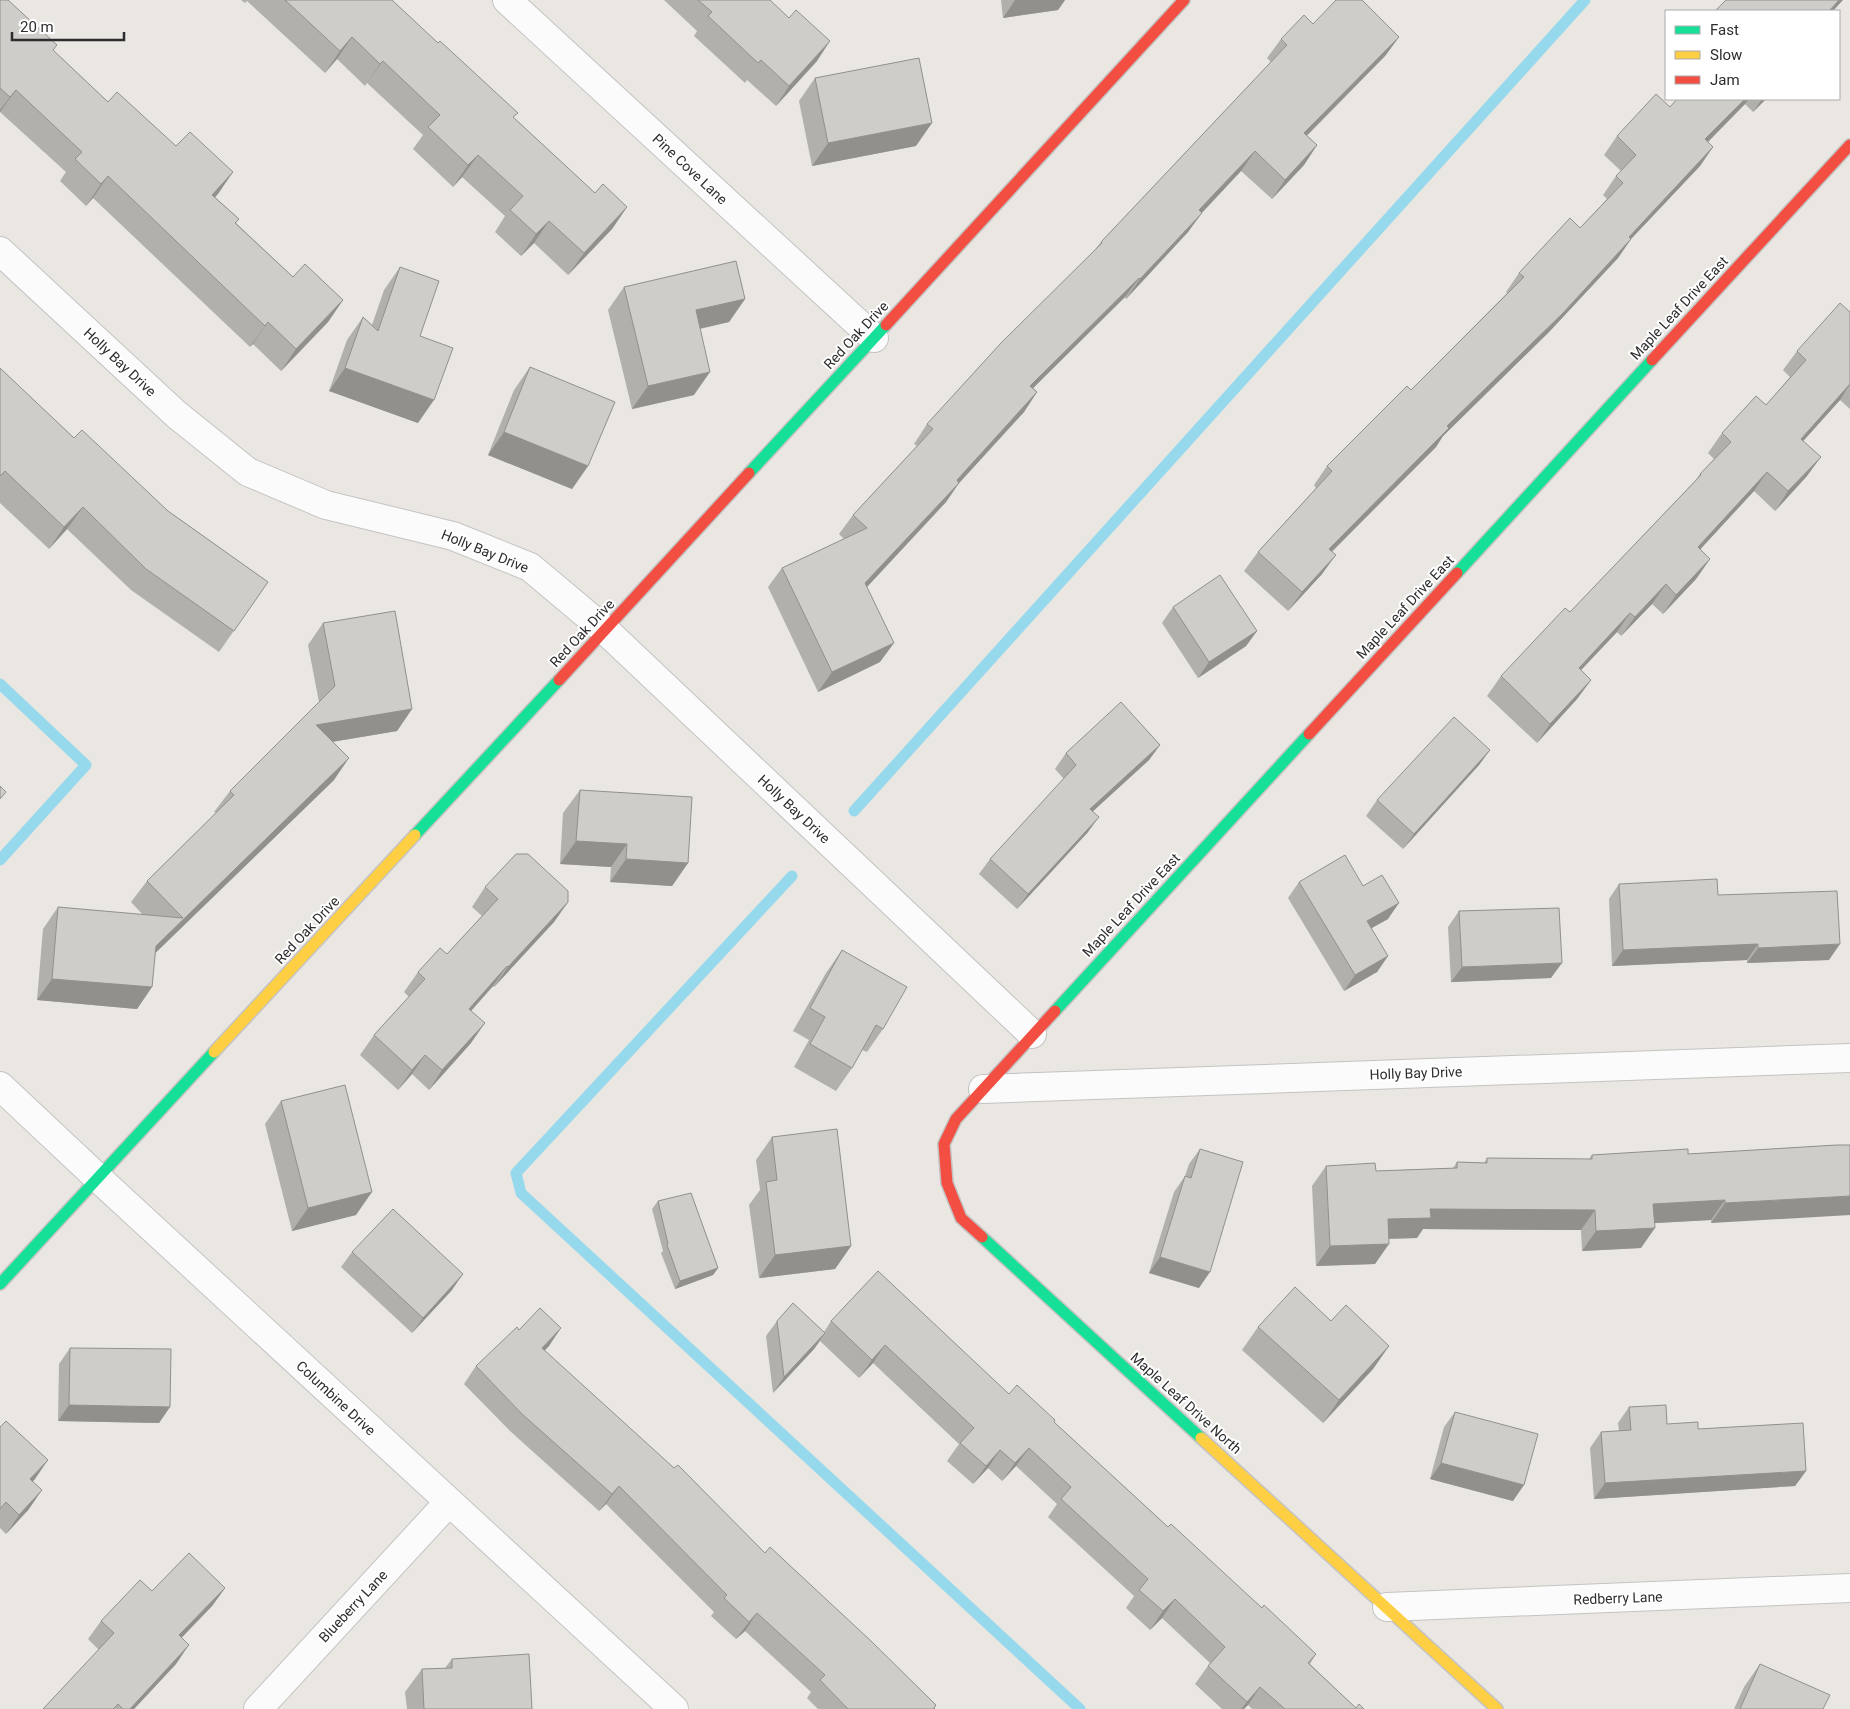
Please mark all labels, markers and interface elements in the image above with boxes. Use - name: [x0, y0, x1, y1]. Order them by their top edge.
- scale bar: [12, 10, 125, 42]
- legend: [1665, 10, 1840, 100]
- text: 20 m: [20, 18, 54, 36]
- text: Fast: [1710, 21, 1739, 39]
- text: Slow: [1710, 46, 1742, 64]
- text: Jam: [1710, 71, 1740, 89]
- street label: Pine Cove Lane: [650, 130, 730, 208]
- street label: Maple Leaf Drive East: [1627, 253, 1731, 363]
- street label: Red Oak Drive: [821, 298, 891, 372]
- street label: Holly Bay Drive: [81, 325, 159, 399]
- street label: Holly Bay Drive: [439, 526, 531, 576]
- street label: Maple Leaf Drive East: [1353, 552, 1457, 662]
- street label: Red Oak Drive: [547, 596, 617, 670]
- street label: Holly Bay Drive: [755, 772, 833, 846]
- street label: Maple Leaf Drive East: [1079, 850, 1183, 960]
- street label: Red Oak Drive: [272, 893, 342, 967]
- street label: Holly Bay Drive: [1369, 1063, 1463, 1083]
- street label: Maple Leaf Drive North: [1127, 1349, 1245, 1457]
- street label: Columbine Drive: [293, 1357, 379, 1439]
- street label: Blueberry Lane: [316, 1567, 390, 1645]
- street label: Redberry Lane: [1573, 1588, 1663, 1608]

